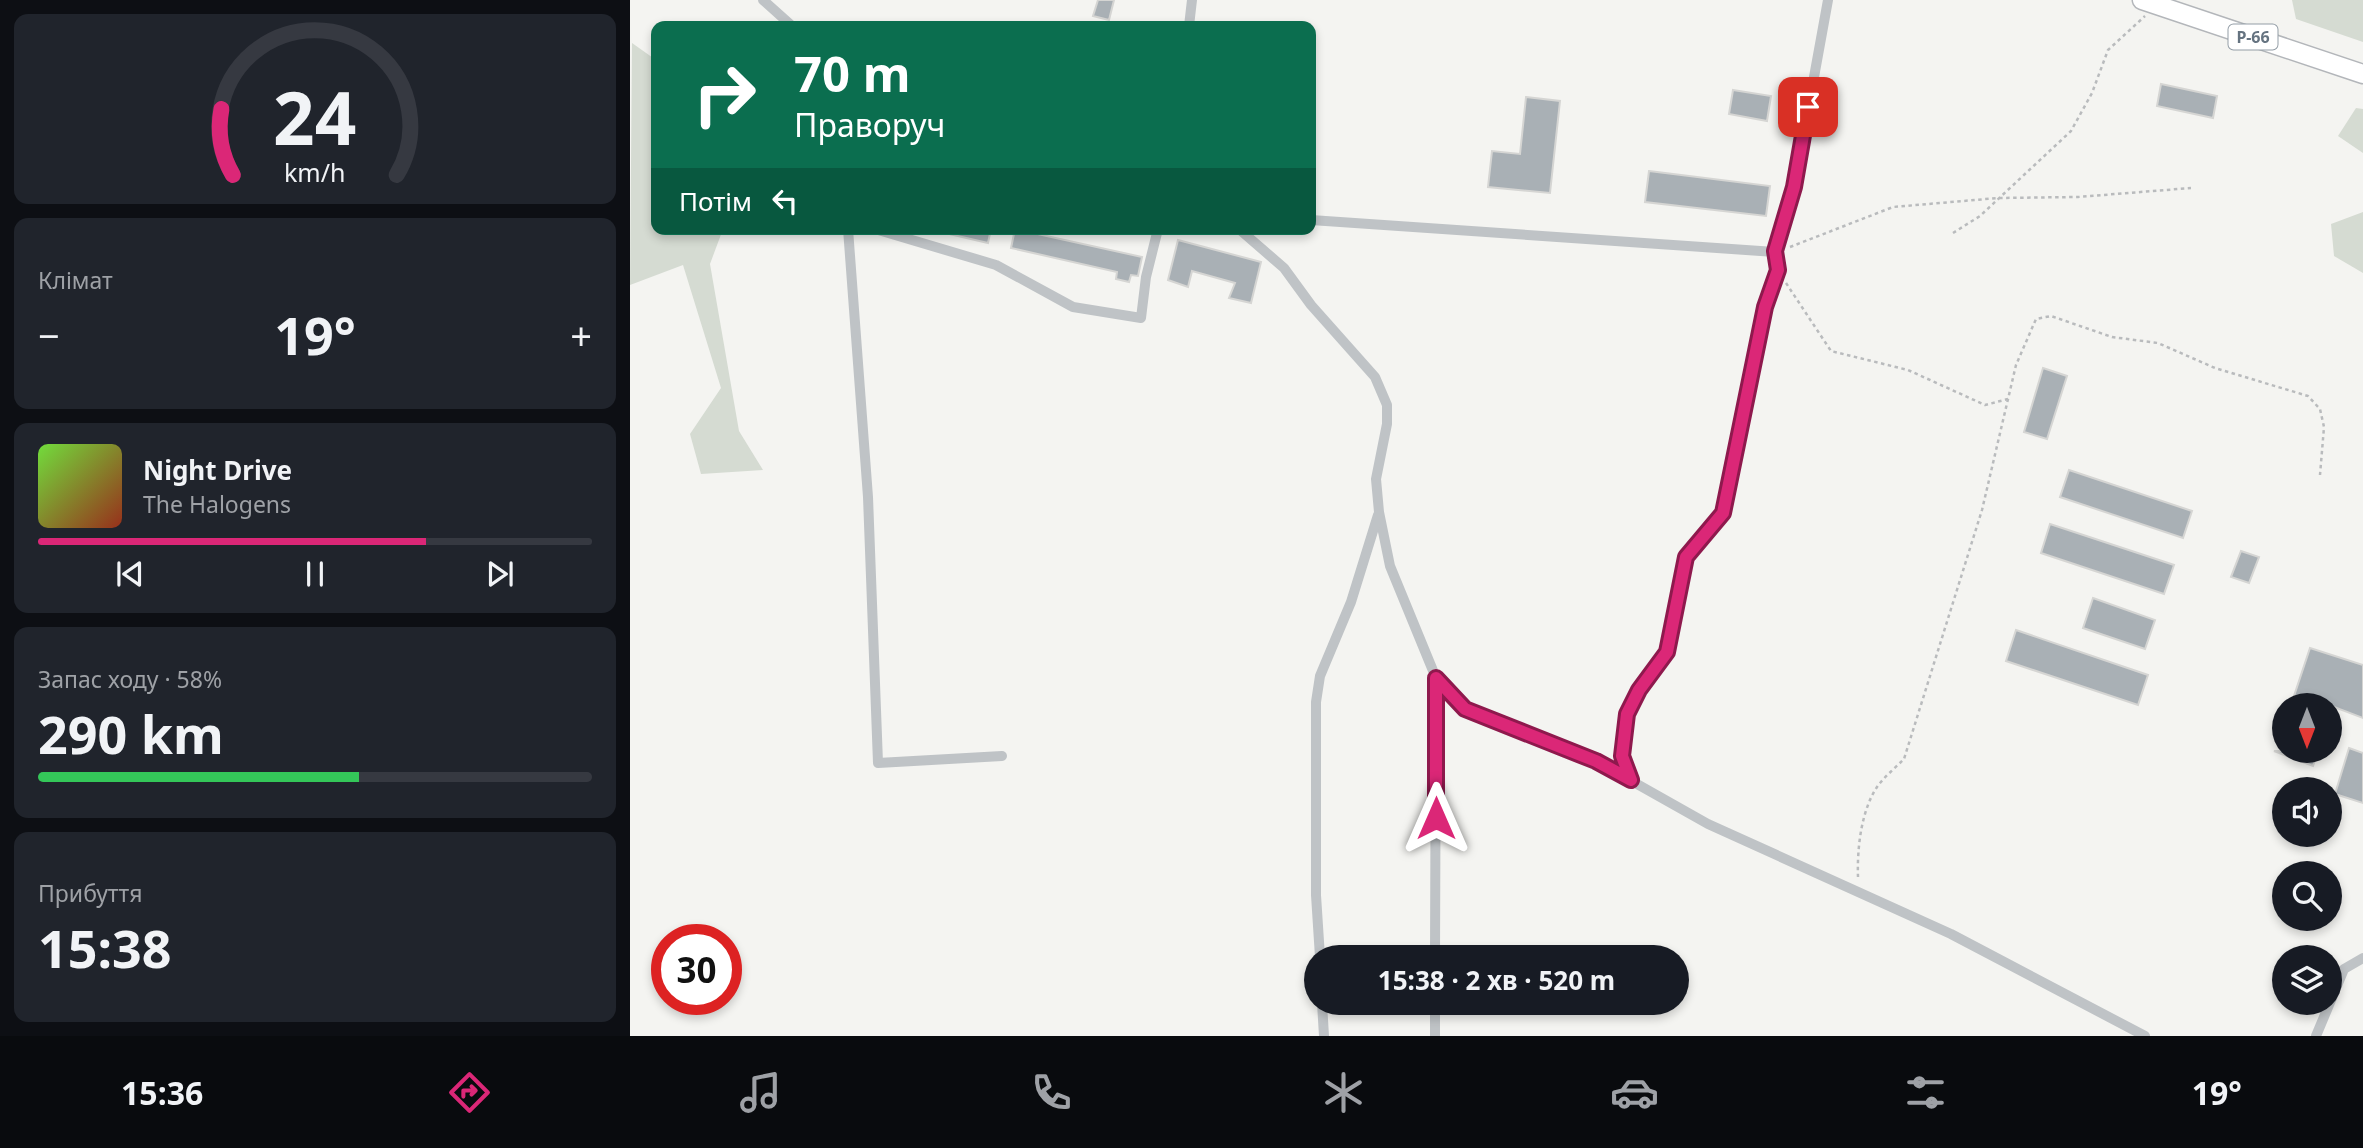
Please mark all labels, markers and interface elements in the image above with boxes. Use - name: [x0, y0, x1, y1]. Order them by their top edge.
- road number: Р-66: [2228, 24, 2278, 50]
- text: 70 m: [794, 40, 911, 106]
- icon: right: [679, 49, 770, 140]
- text: 24: [273, 68, 357, 167]
- pin: [1778, 77, 1838, 137]
- icon: arrive: [1789, 88, 1827, 126]
- text: Праворуч: [794, 103, 945, 146]
- text: km/h: [284, 155, 346, 189]
- icon: left: [766, 182, 804, 220]
- text: Потім: [679, 183, 752, 219]
- text: Клімат: [38, 264, 113, 296]
- text: 19°: [274, 299, 356, 370]
- text: −: [38, 309, 60, 361]
- text: +: [570, 309, 592, 361]
- text: Night Drive: [143, 452, 292, 488]
- text: The Halogens: [143, 488, 291, 520]
- icon: previous: [111, 555, 149, 593]
- icon: pause: [296, 555, 334, 593]
- icon: next: [481, 555, 519, 593]
- text: Запас ходу · 58%: [38, 663, 222, 695]
- north arrow: [2272, 693, 2342, 763]
- map controls: [2272, 693, 2342, 1015]
- text: 290 km: [38, 698, 224, 769]
- button: sound: [2272, 777, 2342, 847]
- position arrow: [1399, 781, 1473, 855]
- button: search: [2272, 861, 2342, 931]
- text: Прибуття: [38, 877, 143, 909]
- text: 15:38: [38, 912, 172, 983]
- speed limit sign: 30: [651, 924, 742, 1015]
- button: layers: [2272, 945, 2342, 1015]
- text: 15:38 · 2 хв · 520 m: [1378, 962, 1615, 998]
- icon: directions: [445, 1068, 494, 1117]
- icon: music: [736, 1068, 785, 1117]
- icon: phone: [1027, 1068, 1076, 1117]
- icon: climate: [1319, 1068, 1368, 1117]
- icon: car: [1610, 1068, 1659, 1117]
- icon: filters: [1901, 1068, 1950, 1117]
- text: 15:36: [121, 1071, 203, 1114]
- text: 19°: [2192, 1071, 2242, 1114]

